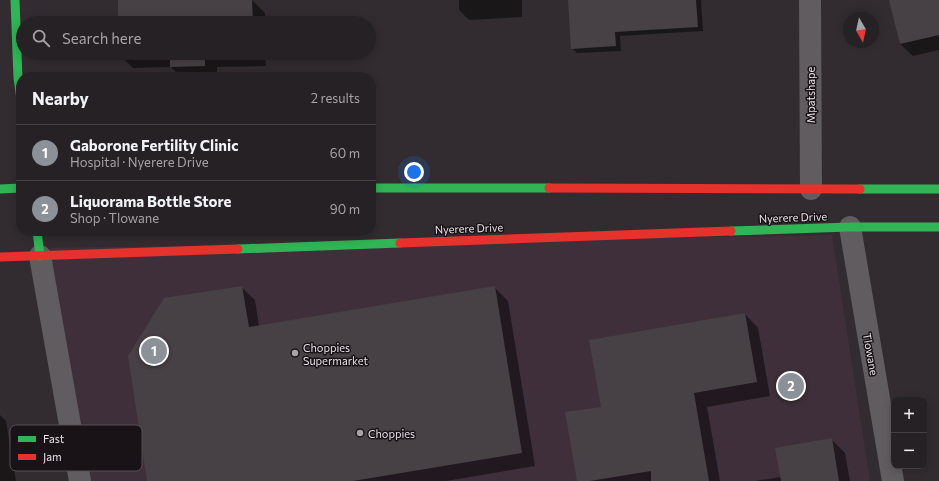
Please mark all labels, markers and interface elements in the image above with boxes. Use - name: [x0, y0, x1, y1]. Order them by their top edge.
- north arrow: [843, 12, 879, 48]
- search box: [16, 16, 376, 60]
- icon: search: [30, 27, 52, 49]
- text: Search here: [62, 29, 141, 47]
- street label: Mpatshape: [804, 66, 817, 123]
- text: Nearby: [32, 88, 89, 109]
- text: 2 results: [311, 90, 360, 106]
- text: Gaborone Fertility Clinic: [70, 136, 239, 154]
- text: 1: [42, 145, 48, 161]
- text: 60 m: [330, 145, 360, 161]
- text: Hospital · Nyerere Drive: [70, 154, 209, 170]
- your location: [404, 162, 424, 182]
- text: Liquorama Bottle Store: [70, 192, 231, 210]
- text: 2: [41, 201, 49, 217]
- text: 90 m: [330, 201, 360, 217]
- street label: Nyerere Drive: [759, 209, 828, 225]
- text: Shop · Tlowane: [70, 210, 159, 226]
- street label: Nyerere Drive: [435, 220, 504, 236]
- street label: Tlowane: [861, 332, 881, 376]
- pin: 1: [141, 336, 167, 366]
- place label: Choppies Supermarket: [303, 341, 368, 367]
- marker: Choppies Supermarket: [290, 348, 300, 358]
- pin: 2: [778, 371, 804, 401]
- map controls: [891, 397, 927, 469]
- button: +: [891, 397, 927, 433]
- legend: [10, 425, 142, 471]
- place label: Choppies: [368, 427, 415, 440]
- marker: Choppies: [355, 428, 365, 438]
- text: Fast: [43, 432, 65, 445]
- button: −: [891, 433, 927, 469]
- text: Jam: [43, 450, 62, 464]

